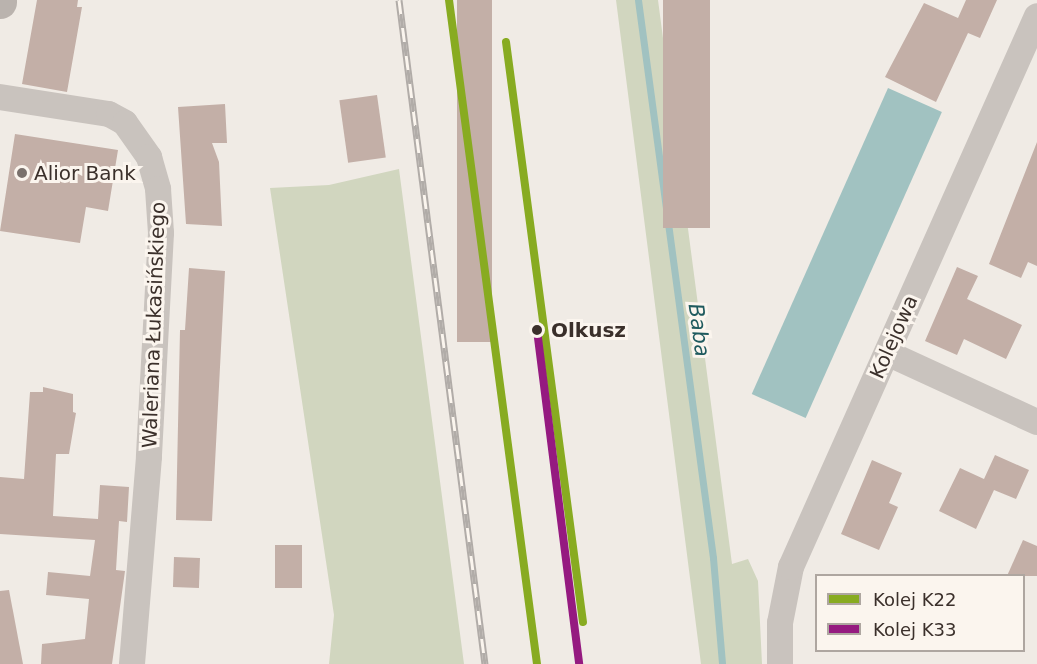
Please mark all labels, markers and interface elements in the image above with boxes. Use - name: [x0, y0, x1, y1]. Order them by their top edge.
- place label: Alior Bank: [34, 161, 136, 185]
- marker: Alior Bank: [15, 166, 29, 180]
- street label: Waleriana Łukasińskiego: [138, 201, 170, 449]
- street label: Kolejowa: [865, 292, 923, 382]
- water label: Baba: [683, 302, 715, 358]
- place label: Olkusz: [551, 318, 626, 342]
- marker: Olkusz: [528, 321, 546, 339]
- legend: [815, 574, 1025, 652]
- text: Kolej K22: [873, 589, 956, 610]
- text: Kolej K33: [873, 619, 956, 640]

